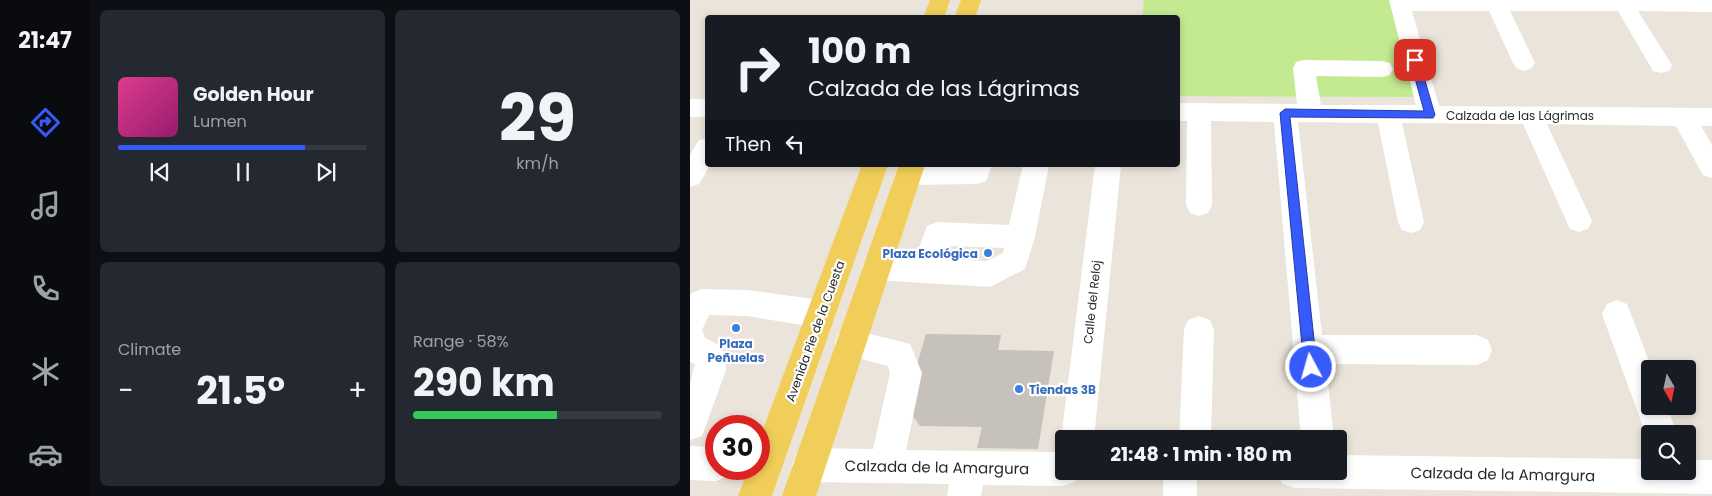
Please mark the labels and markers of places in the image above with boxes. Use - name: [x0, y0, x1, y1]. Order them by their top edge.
- pin: [1394, 39, 1436, 81]
- place label: Plaza Ecológica: [883, 245, 978, 262]
- marker: Plaza Ecológica: [982, 247, 994, 259]
- marker: Plaza Peñuelas: [730, 322, 742, 334]
- place label: Plaza Peñuelas: [708, 335, 765, 366]
- place label: Tiendas 3B: [1029, 381, 1096, 398]
- marker: Tiendas 3B: [1013, 383, 1025, 395]

